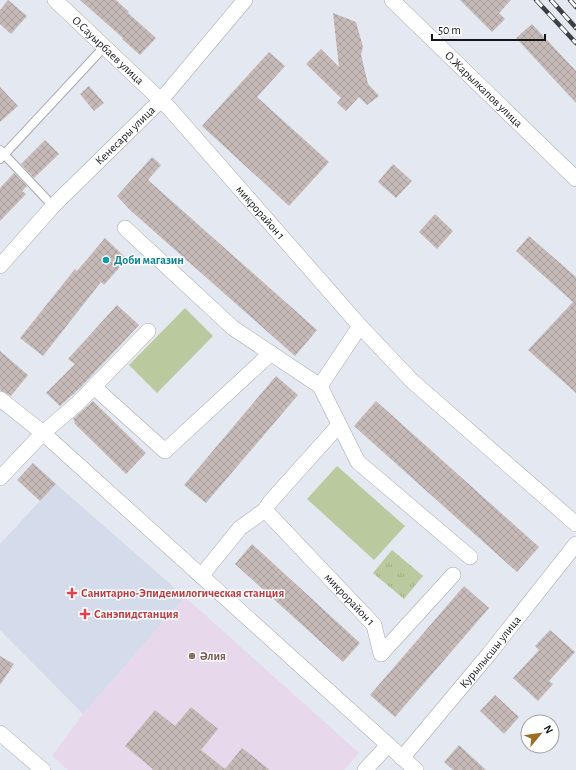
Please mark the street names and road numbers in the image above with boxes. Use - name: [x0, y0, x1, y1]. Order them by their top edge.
- street label: О.Сауырбаев улица: [70, 14, 146, 87]
- street label: О.Жарылкапов улица: [443, 49, 525, 130]
- street label: Кенесары улица: [93, 103, 158, 167]
- street label: микрорайон 1: [234, 183, 287, 242]
- street label: микрорайон 1: [322, 571, 377, 628]
- street label: Курылысшы улица: [457, 613, 523, 690]

